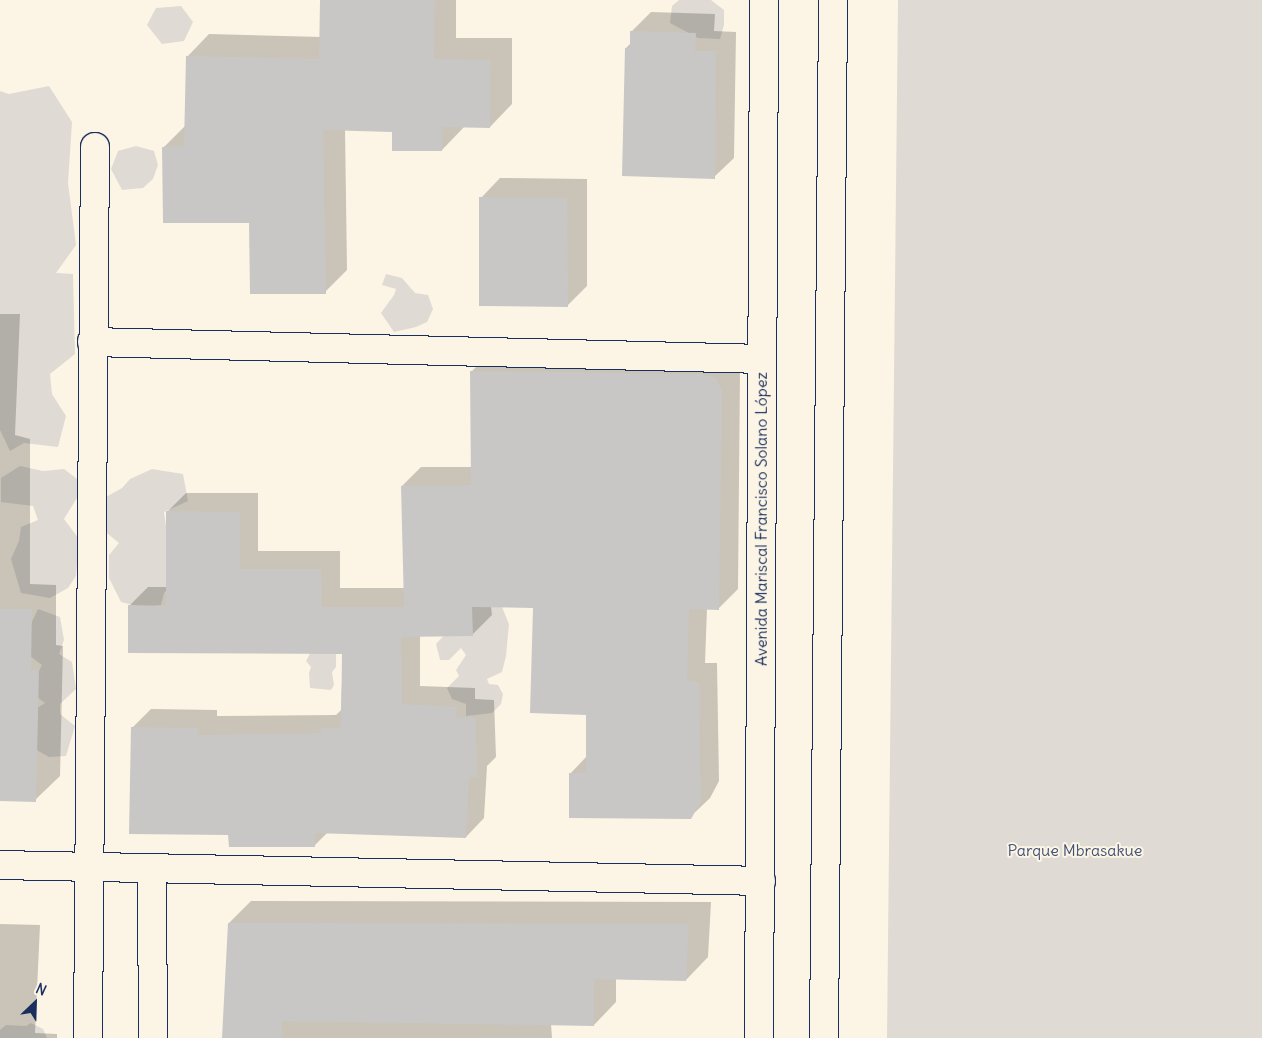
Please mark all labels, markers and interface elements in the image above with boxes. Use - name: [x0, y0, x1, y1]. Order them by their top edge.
- street label: Avenida Mariscal Francisco Solano López: [751, 372, 771, 666]
- park label: Parque Mbrasakue: [1008, 840, 1142, 860]
- north arrow: [10, 978, 60, 1028]
- text: N: [33, 979, 49, 999]

